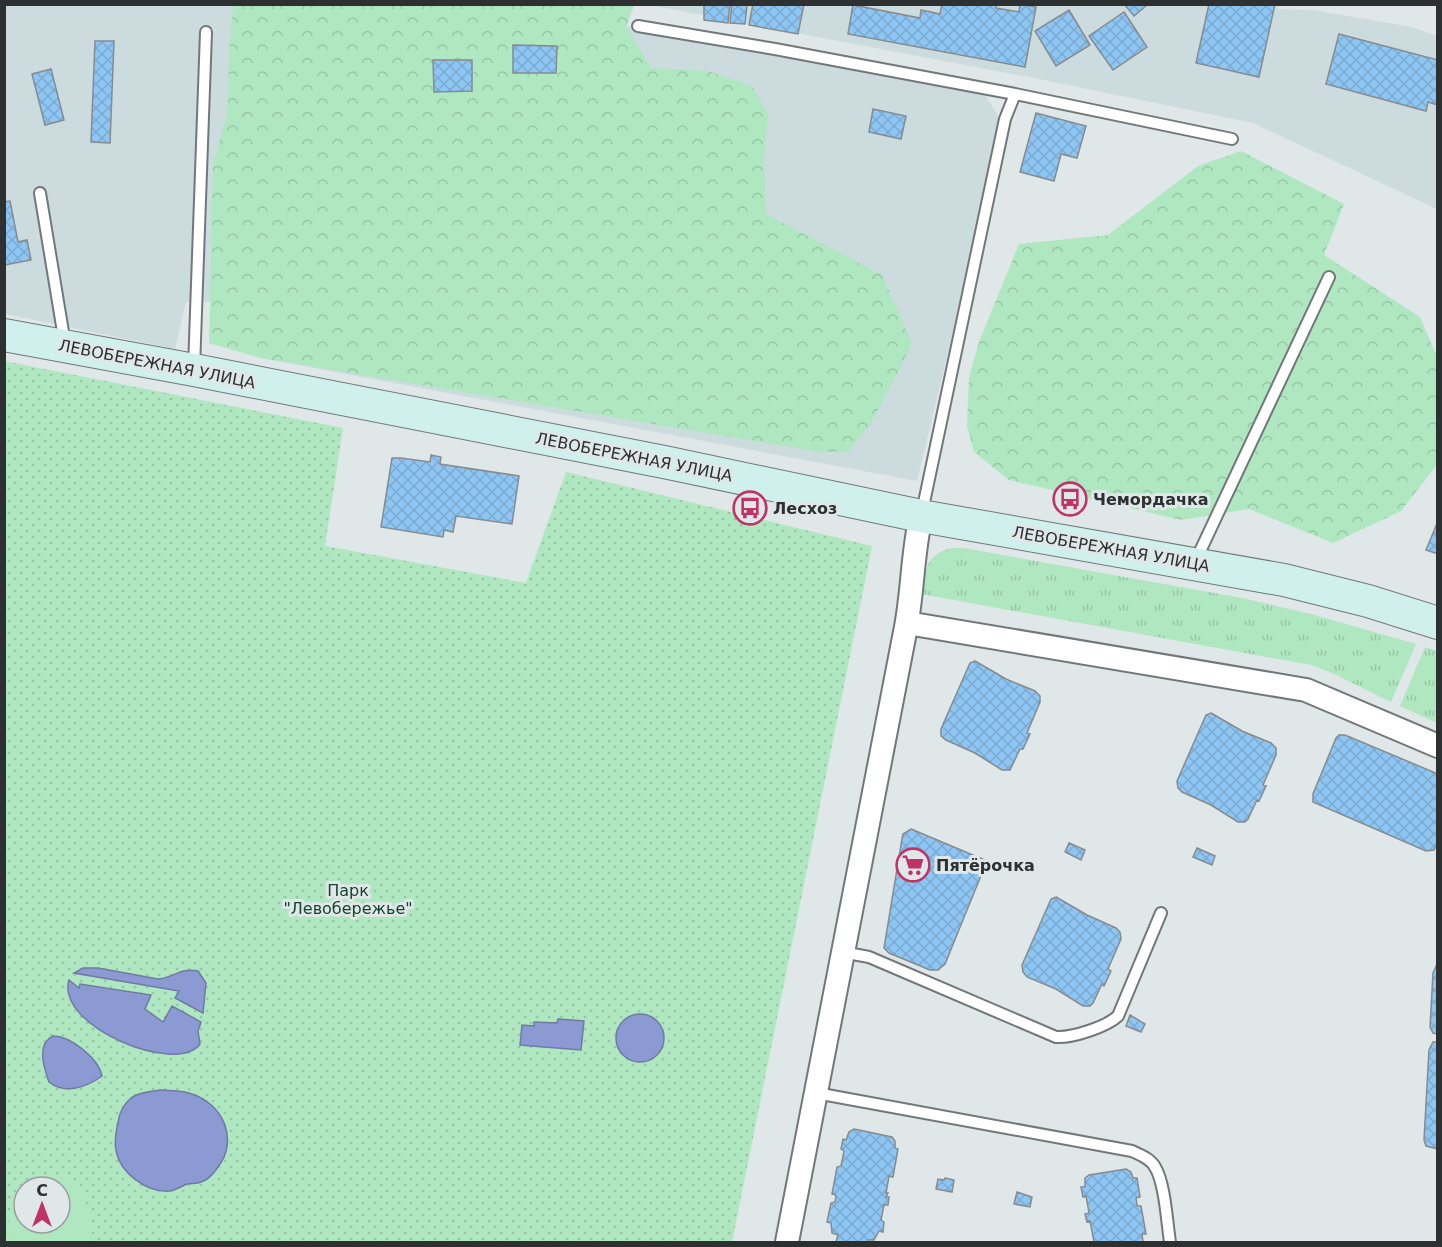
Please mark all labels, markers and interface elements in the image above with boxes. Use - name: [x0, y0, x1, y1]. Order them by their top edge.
- street label: ЛЕВОБЕРЕЖНАЯ УЛИЦА: [57, 336, 257, 392]
- street label: ЛЕВОБЕРЕЖНАЯ УЛИЦА: [534, 429, 734, 485]
- bus stop icon: Чемордачка: [1052, 481, 1088, 517]
- bus stop icon: Лесхоз: [732, 490, 768, 526]
- place label: Чемордачка: [1093, 490, 1209, 509]
- place label: Лесхоз: [773, 499, 837, 518]
- street label: ЛЕВОБЕРЕЖНАЯ УЛИЦА: [1011, 522, 1211, 576]
- supermarket icon: Пятёрочка: [895, 847, 931, 883]
- place label: Пятёрочка: [936, 856, 1035, 875]
- park label: Парк "Левобережье": [283, 881, 413, 918]
- north arrow: [12, 1175, 72, 1235]
- text: С: [36, 1181, 48, 1200]

